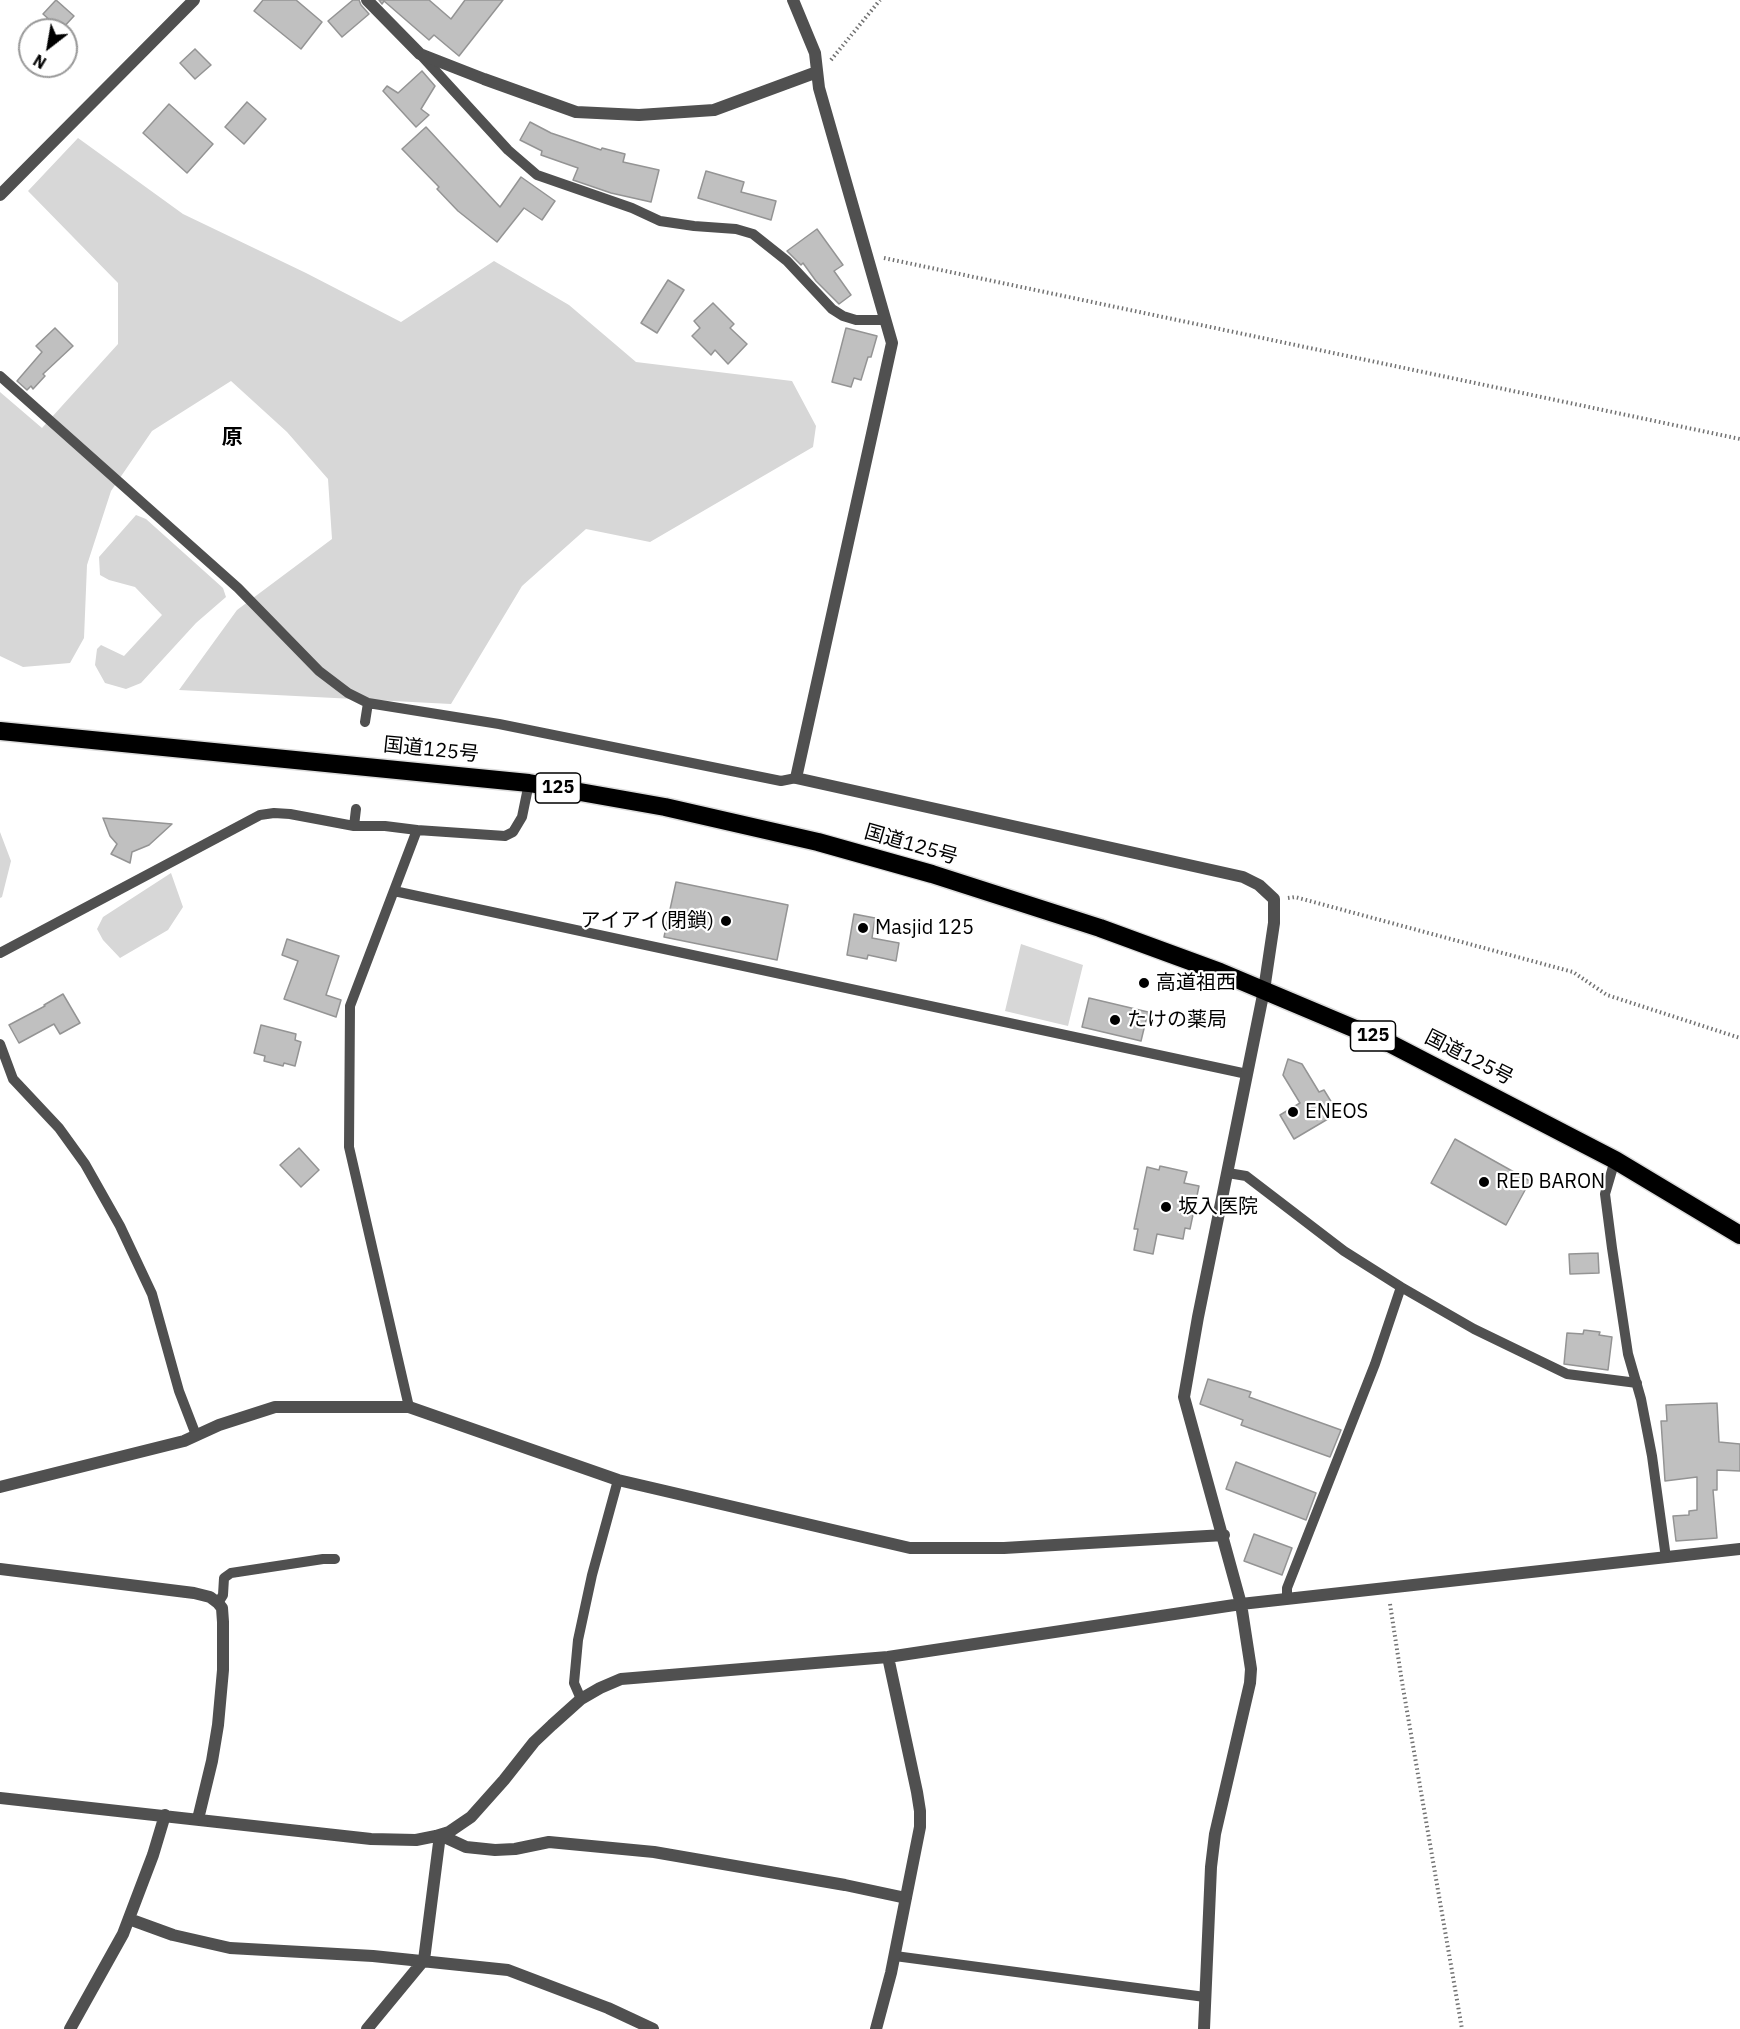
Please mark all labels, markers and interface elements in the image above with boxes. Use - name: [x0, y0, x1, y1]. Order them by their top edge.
- north arrow: [18, 18, 78, 78]
- text: N: [30, 50, 50, 73]
- district label: 原: [222, 425, 242, 451]
- street label: 国道125号: [382, 733, 480, 767]
- road number: 125: [536, 773, 580, 803]
- street label: 国道125号: [862, 820, 960, 870]
- place label: アイアイ(閉鎖): [581, 909, 714, 933]
- marker: アイアイ(閉鎖): [719, 914, 733, 928]
- place label: Masjid 125: [875, 916, 974, 940]
- marker: Masjid 125: [856, 921, 870, 935]
- place label: 高道祖西: [1156, 971, 1236, 995]
- marker: 高道祖西: [1137, 976, 1151, 990]
- place label: たけの薬局: [1127, 1008, 1227, 1032]
- marker: たけの薬局: [1108, 1013, 1122, 1027]
- road number: 125: [1350, 1021, 1396, 1051]
- street label: 国道125号: [1421, 1026, 1517, 1090]
- place label: ENEOS: [1305, 1100, 1368, 1124]
- marker: ENEOS: [1286, 1105, 1300, 1119]
- place label: RED BARON: [1496, 1170, 1605, 1194]
- marker: RED BARON: [1477, 1175, 1491, 1189]
- place label: 坂入医院: [1178, 1195, 1258, 1219]
- marker: 坂入医院: [1159, 1200, 1173, 1214]

